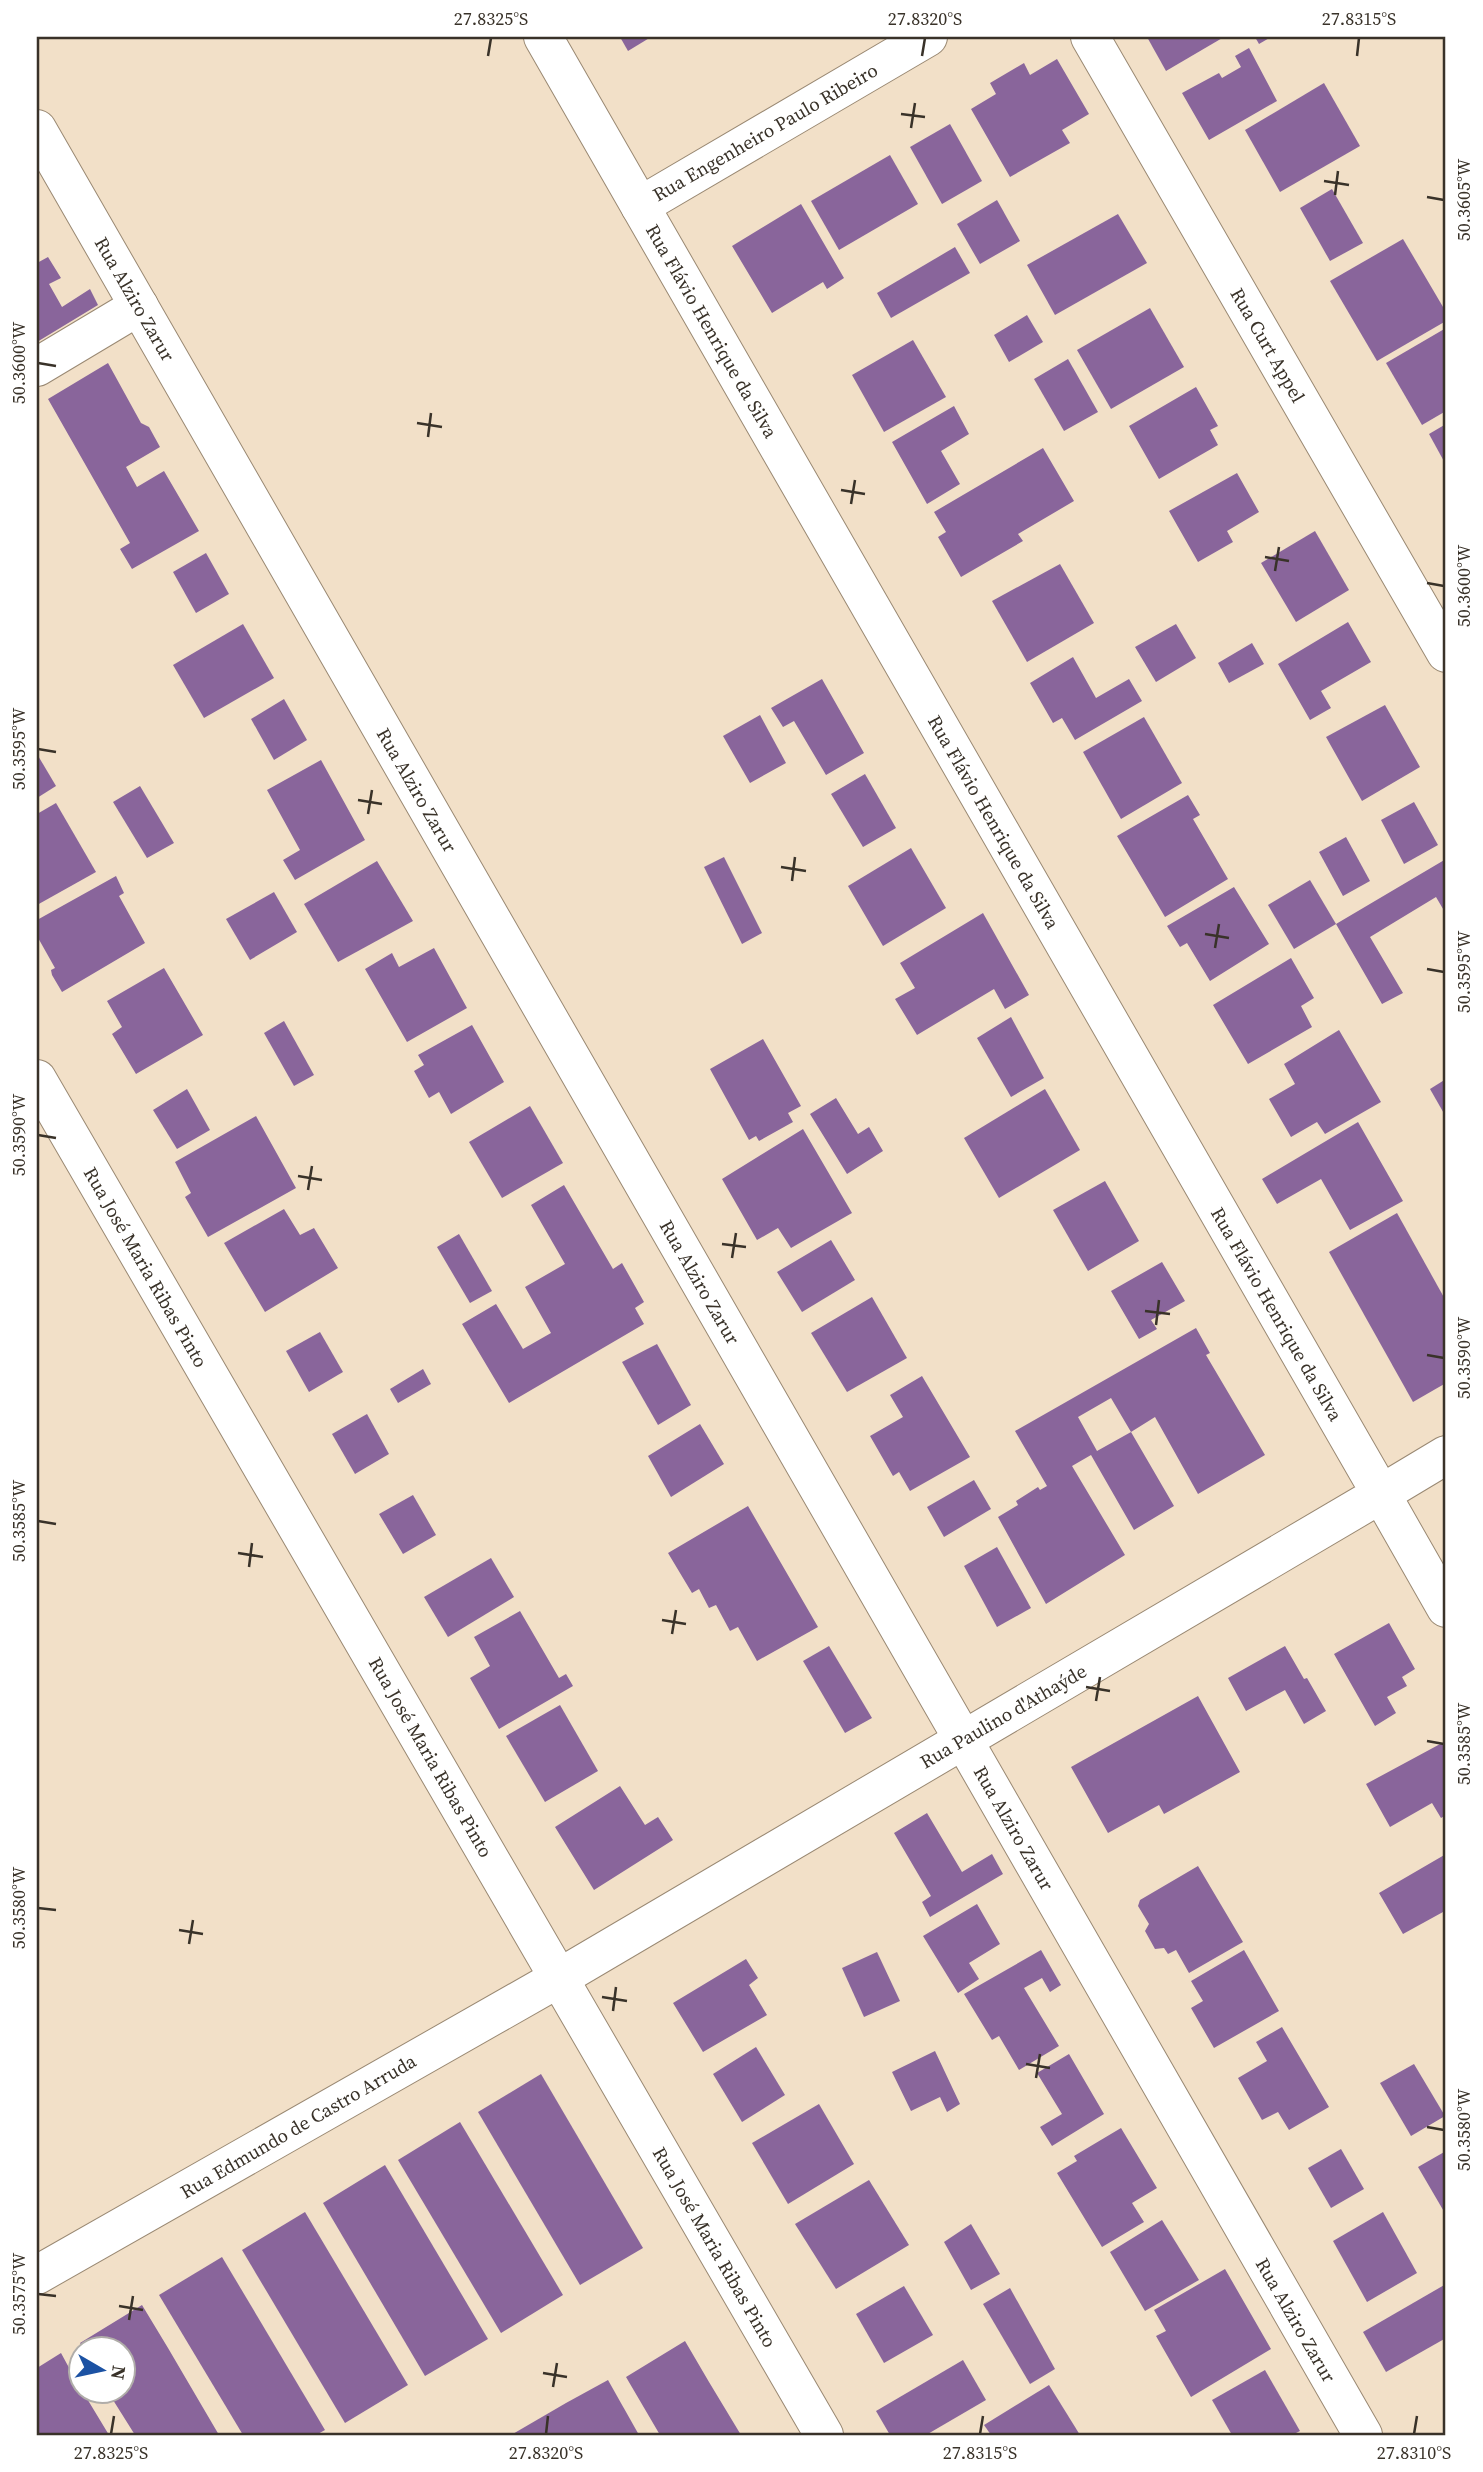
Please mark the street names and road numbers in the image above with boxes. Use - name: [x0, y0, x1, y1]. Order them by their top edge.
- street label: Rua Engenheiro Paulo Ribeiro: [648, 57, 882, 207]
- street label: Rua Flávio Henrique da Silva: [640, 219, 784, 443]
- street label: Rua Alziro Zarur: [89, 232, 181, 366]
- street label: Rua Curt Appel: [1225, 283, 1312, 407]
- street label: Rua Flávio Henrique da Silva: [922, 710, 1066, 934]
- street label: Rua Alziro Zarur: [371, 723, 463, 857]
- street label: Rua José Maria Ribas Pinto: [78, 1162, 214, 1372]
- street label: Rua Flávio Henrique da Silva: [1205, 1202, 1349, 1426]
- street label: Rua Alziro Zarur: [654, 1215, 746, 1349]
- street label: Rua José Maria Ribas Pinto: [363, 1652, 499, 1862]
- street label: Rua Paulino d'Athaýde: [915, 1658, 1091, 1774]
- street label: Rua Alziro Zarur: [968, 1761, 1060, 1895]
- street label: Rua Edmundo de Castro Arruda: [175, 2047, 421, 2204]
- street label: Rua José Maria Ribas Pinto: [647, 2142, 783, 2352]
- street label: Rua Alziro Zarur: [1250, 2253, 1342, 2387]

